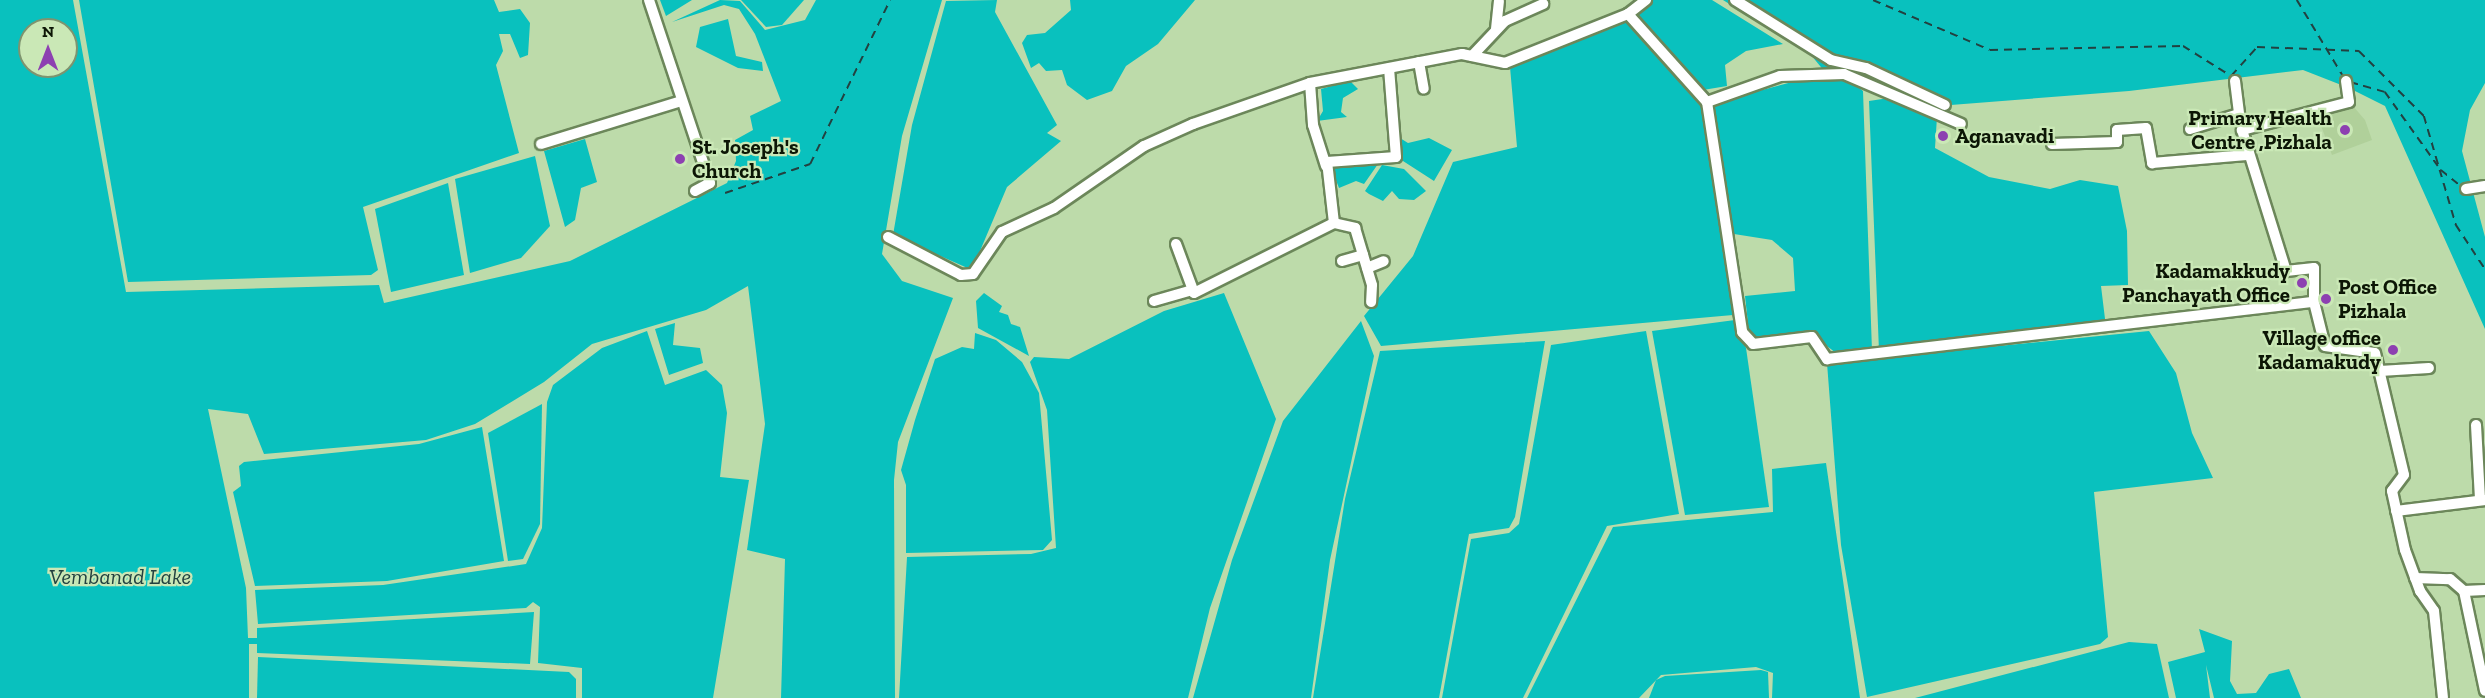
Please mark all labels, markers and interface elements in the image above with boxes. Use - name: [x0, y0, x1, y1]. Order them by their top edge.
- north arrow: [18, 18, 78, 78]
- text: N: [42, 22, 54, 41]
- place label: Primary Health Centre ,Pizhala: [2188, 105, 2332, 155]
- marker: Primary Health Centre ,Pizhala: [2336, 121, 2354, 139]
- place label: Aganavadi: [1955, 123, 2054, 149]
- marker: Aganavadi: [1936, 129, 1950, 143]
- place label: St. Joseph's Church: [692, 134, 799, 184]
- marker: St. Joseph's Church: [673, 152, 687, 166]
- place label: Kadamakkudy Panchayath Office: [2122, 258, 2290, 308]
- place label: Post Office Pizhala: [2338, 274, 2437, 324]
- marker: Kadamakkudy Panchayath Office: [2295, 276, 2309, 290]
- marker: Post Office Pizhala: [2319, 292, 2333, 306]
- place label: Village office Kadamakudy: [2258, 325, 2381, 375]
- marker: Village office Kadamakudy: [2386, 343, 2400, 357]
- water label: Vembanad Lake: [49, 564, 191, 590]

